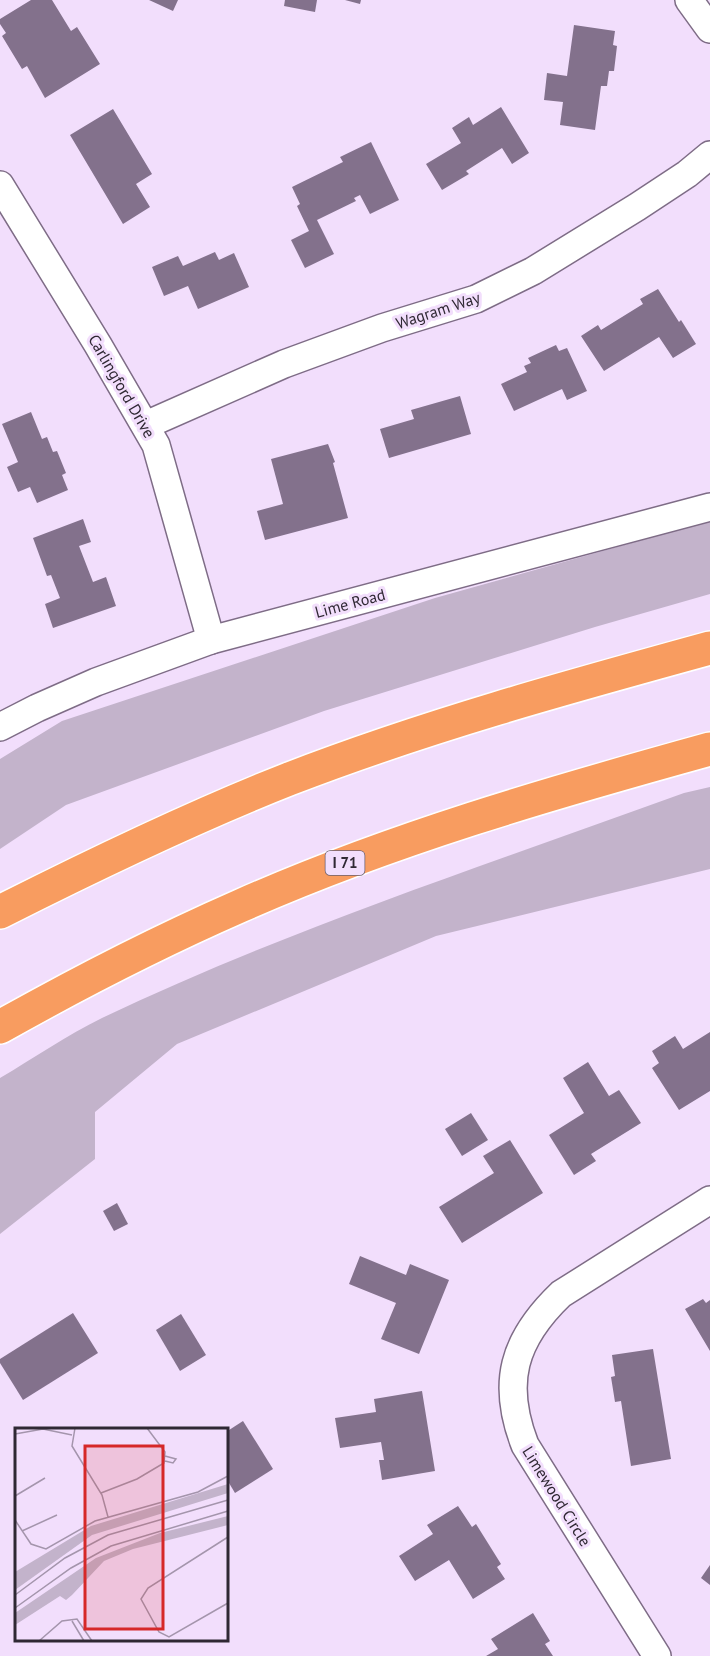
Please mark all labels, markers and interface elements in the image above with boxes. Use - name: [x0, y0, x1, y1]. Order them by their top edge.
- street label: Wagram Way: [393, 287, 483, 333]
- street label: Carlingford Drive: [84, 331, 160, 441]
- street label: Lime Road: [313, 584, 387, 622]
- road number: I 71: [326, 851, 364, 875]
- inset map: [15, 1428, 228, 1641]
- street label: Limewood Circle: [518, 1442, 596, 1550]

